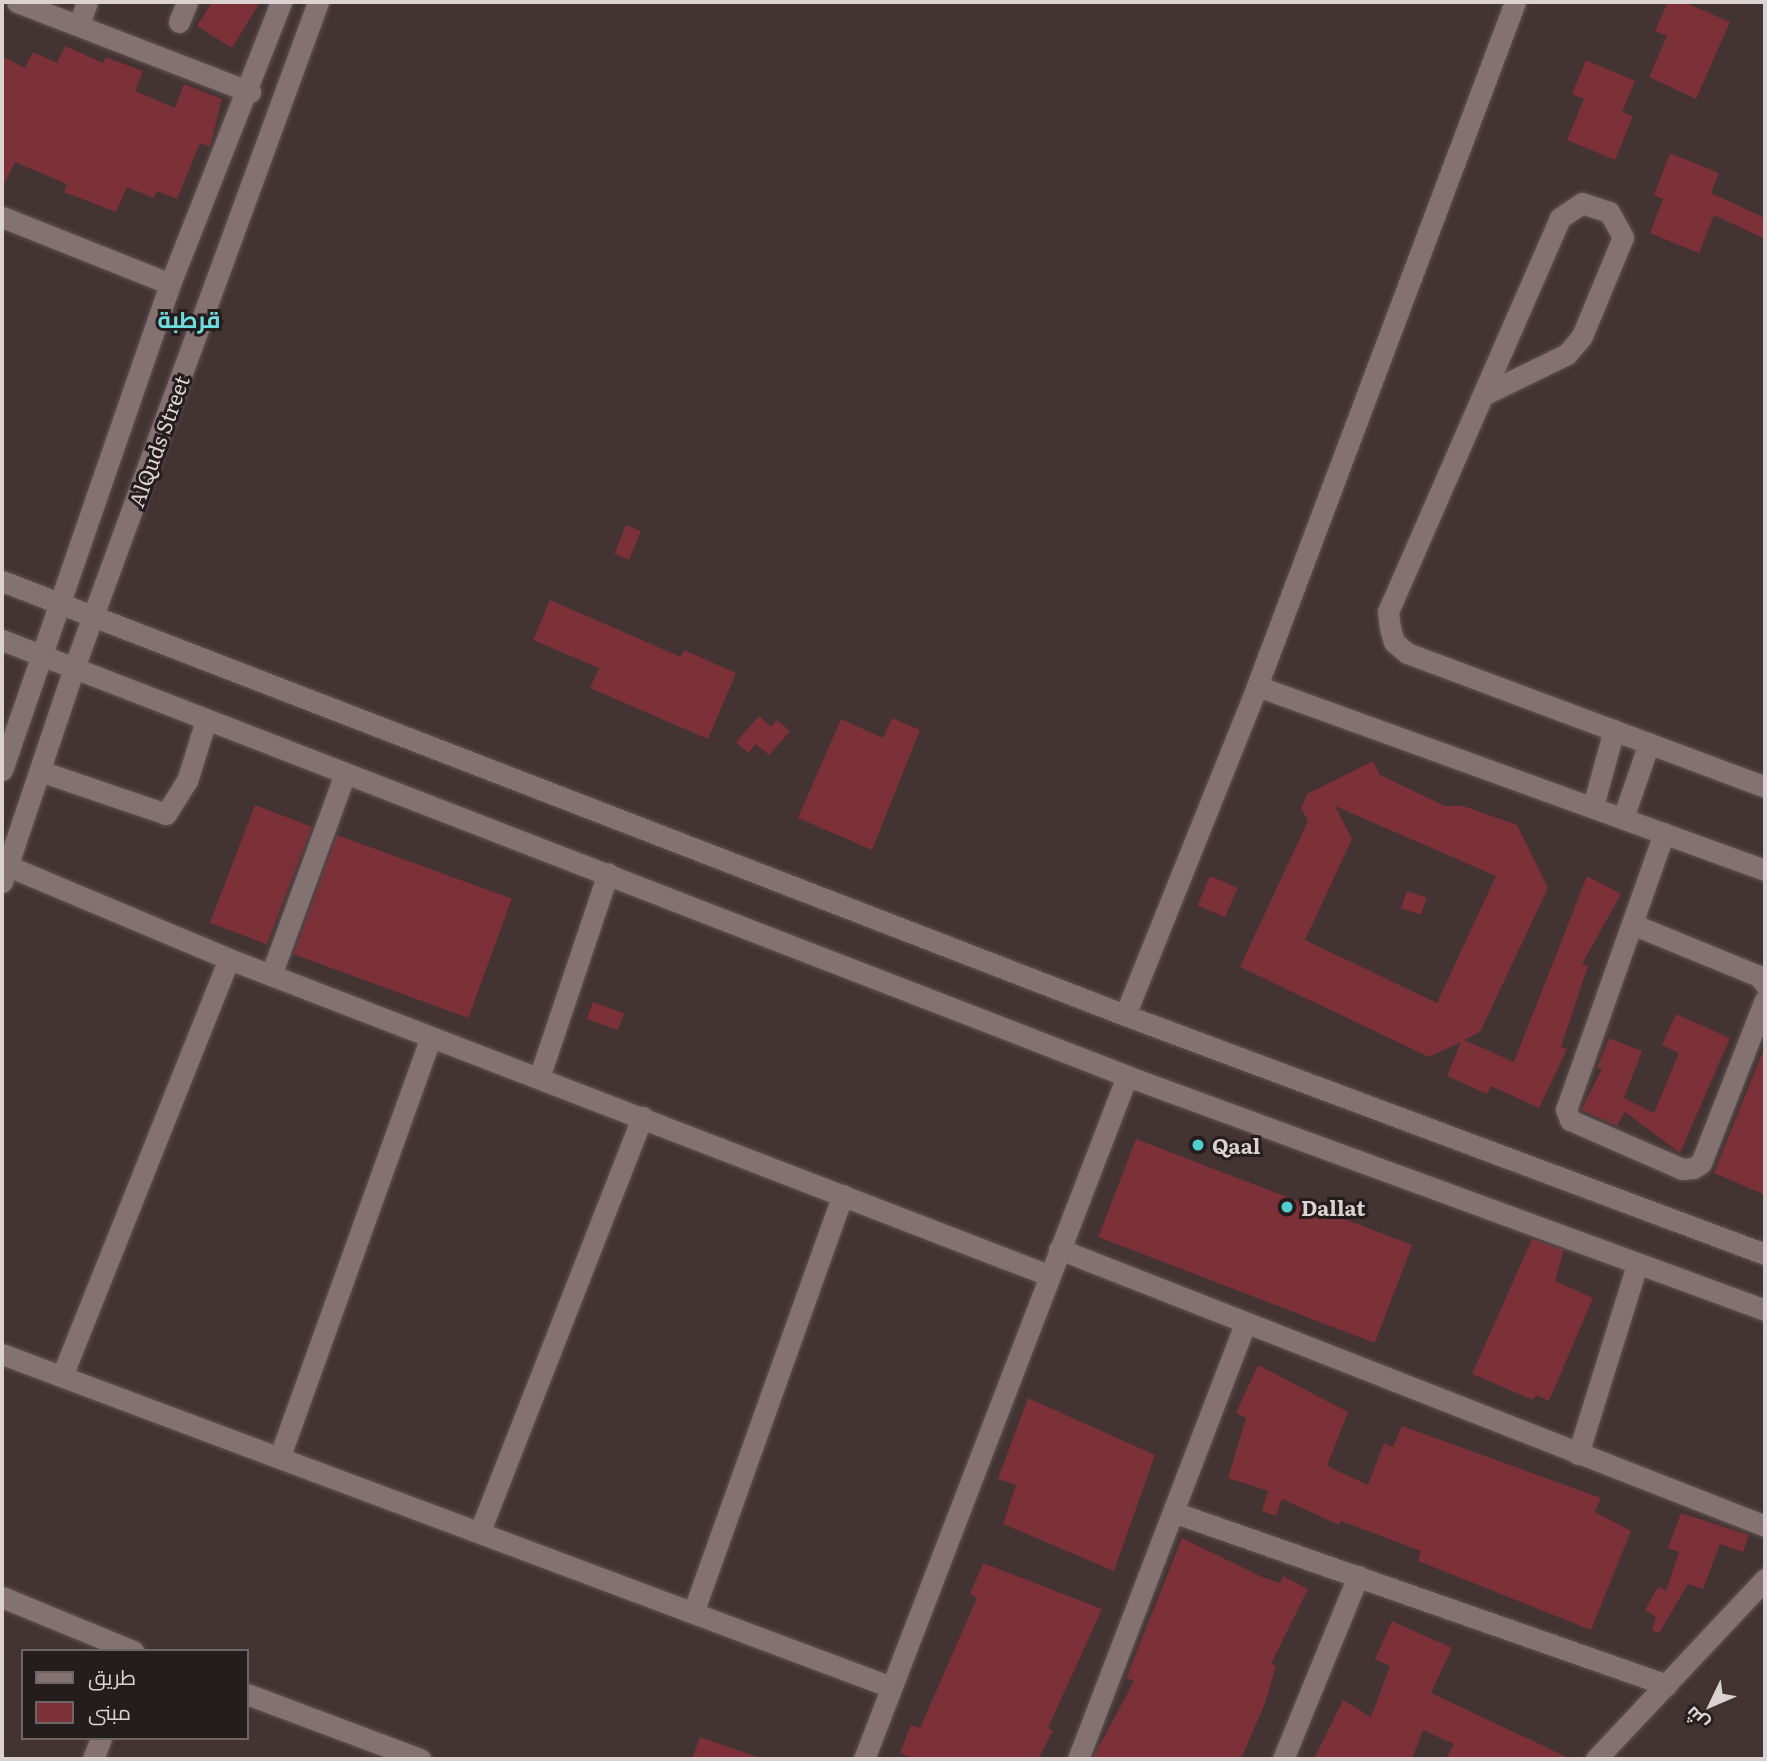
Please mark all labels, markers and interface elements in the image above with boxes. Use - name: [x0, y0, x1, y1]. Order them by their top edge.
- district label: قرطبة: [157, 304, 221, 332]
- street label: AlQuds Street: [122, 372, 194, 510]
- place label: Qaal: [1212, 1132, 1260, 1158]
- marker: Qaal: [1190, 1137, 1206, 1153]
- place label: Dallat: [1301, 1194, 1365, 1220]
- marker: Dallat: [1279, 1199, 1295, 1215]
- legend: [21, 1649, 248, 1740]
- text: طريق: [88, 1660, 136, 1691]
- north arrow: [1676, 1670, 1746, 1740]
- text: مبنى: [88, 1695, 131, 1726]
- text: ش: [1677, 1701, 1714, 1738]

